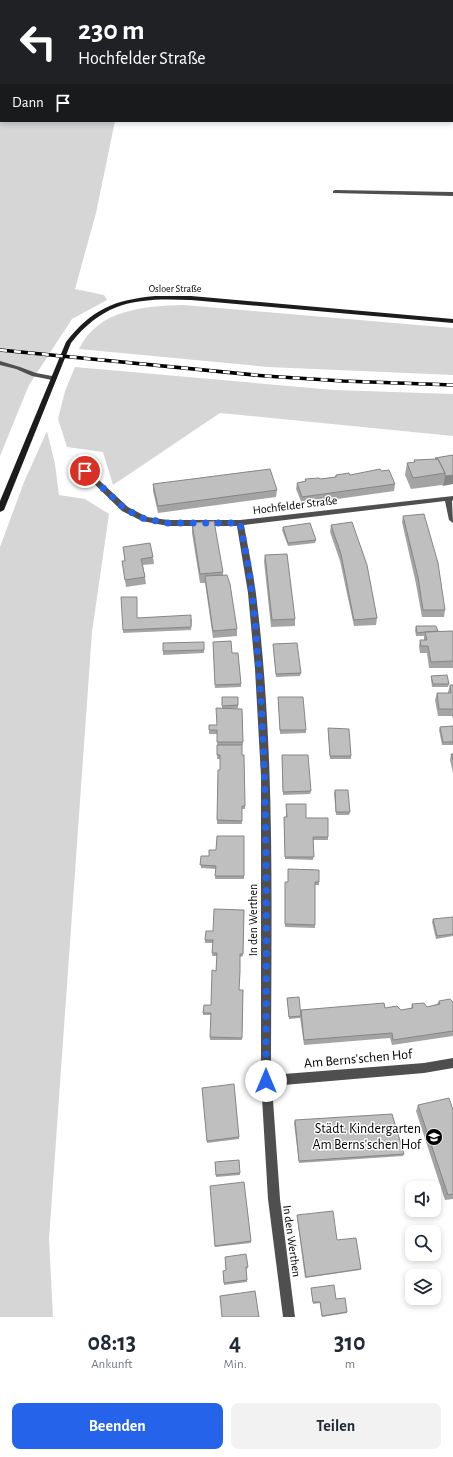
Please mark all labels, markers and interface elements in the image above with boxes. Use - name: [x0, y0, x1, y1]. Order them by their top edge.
- icon: left: [12, 16, 64, 68]
- text: 230 m: [78, 17, 145, 45]
- text: Hochfelder Straße: [78, 50, 206, 68]
- icon: arrive: [52, 92, 74, 114]
- text: Dann: [12, 95, 44, 110]
- street label: Osloer Straße: [149, 284, 202, 294]
- pin: [68, 454, 102, 488]
- icon: arrive: [74, 460, 96, 482]
- street label: Hochfelder Straße: [252, 494, 338, 516]
- street label: In den Werthen: [247, 884, 259, 956]
- street label: Am Berns'schen Hof: [303, 1047, 413, 1071]
- position arrow: [245, 1060, 287, 1102]
- place label: Städt. Kindergarten Am Berns'schen Hof: [312, 1122, 422, 1152]
- school or university icon: Städt. Kindergarten Am Berns'schen Hof: [424, 1127, 444, 1147]
- map controls: [405, 1181, 441, 1305]
- button: sound: [405, 1181, 441, 1217]
- street label: In den Werthen: [281, 1204, 303, 1278]
- button: search: [405, 1225, 441, 1261]
- button: layers: [405, 1269, 441, 1305]
- text: 08:13: [87, 1331, 136, 1355]
- text: 4: [229, 1331, 241, 1355]
- text: 310: [334, 1331, 366, 1355]
- text: Ankunft: [91, 1358, 132, 1371]
- text: Min.: [224, 1358, 247, 1371]
- text: m: [345, 1358, 355, 1371]
- button: Beenden: [12, 1403, 223, 1449]
- button: Teilen: [231, 1403, 441, 1449]

